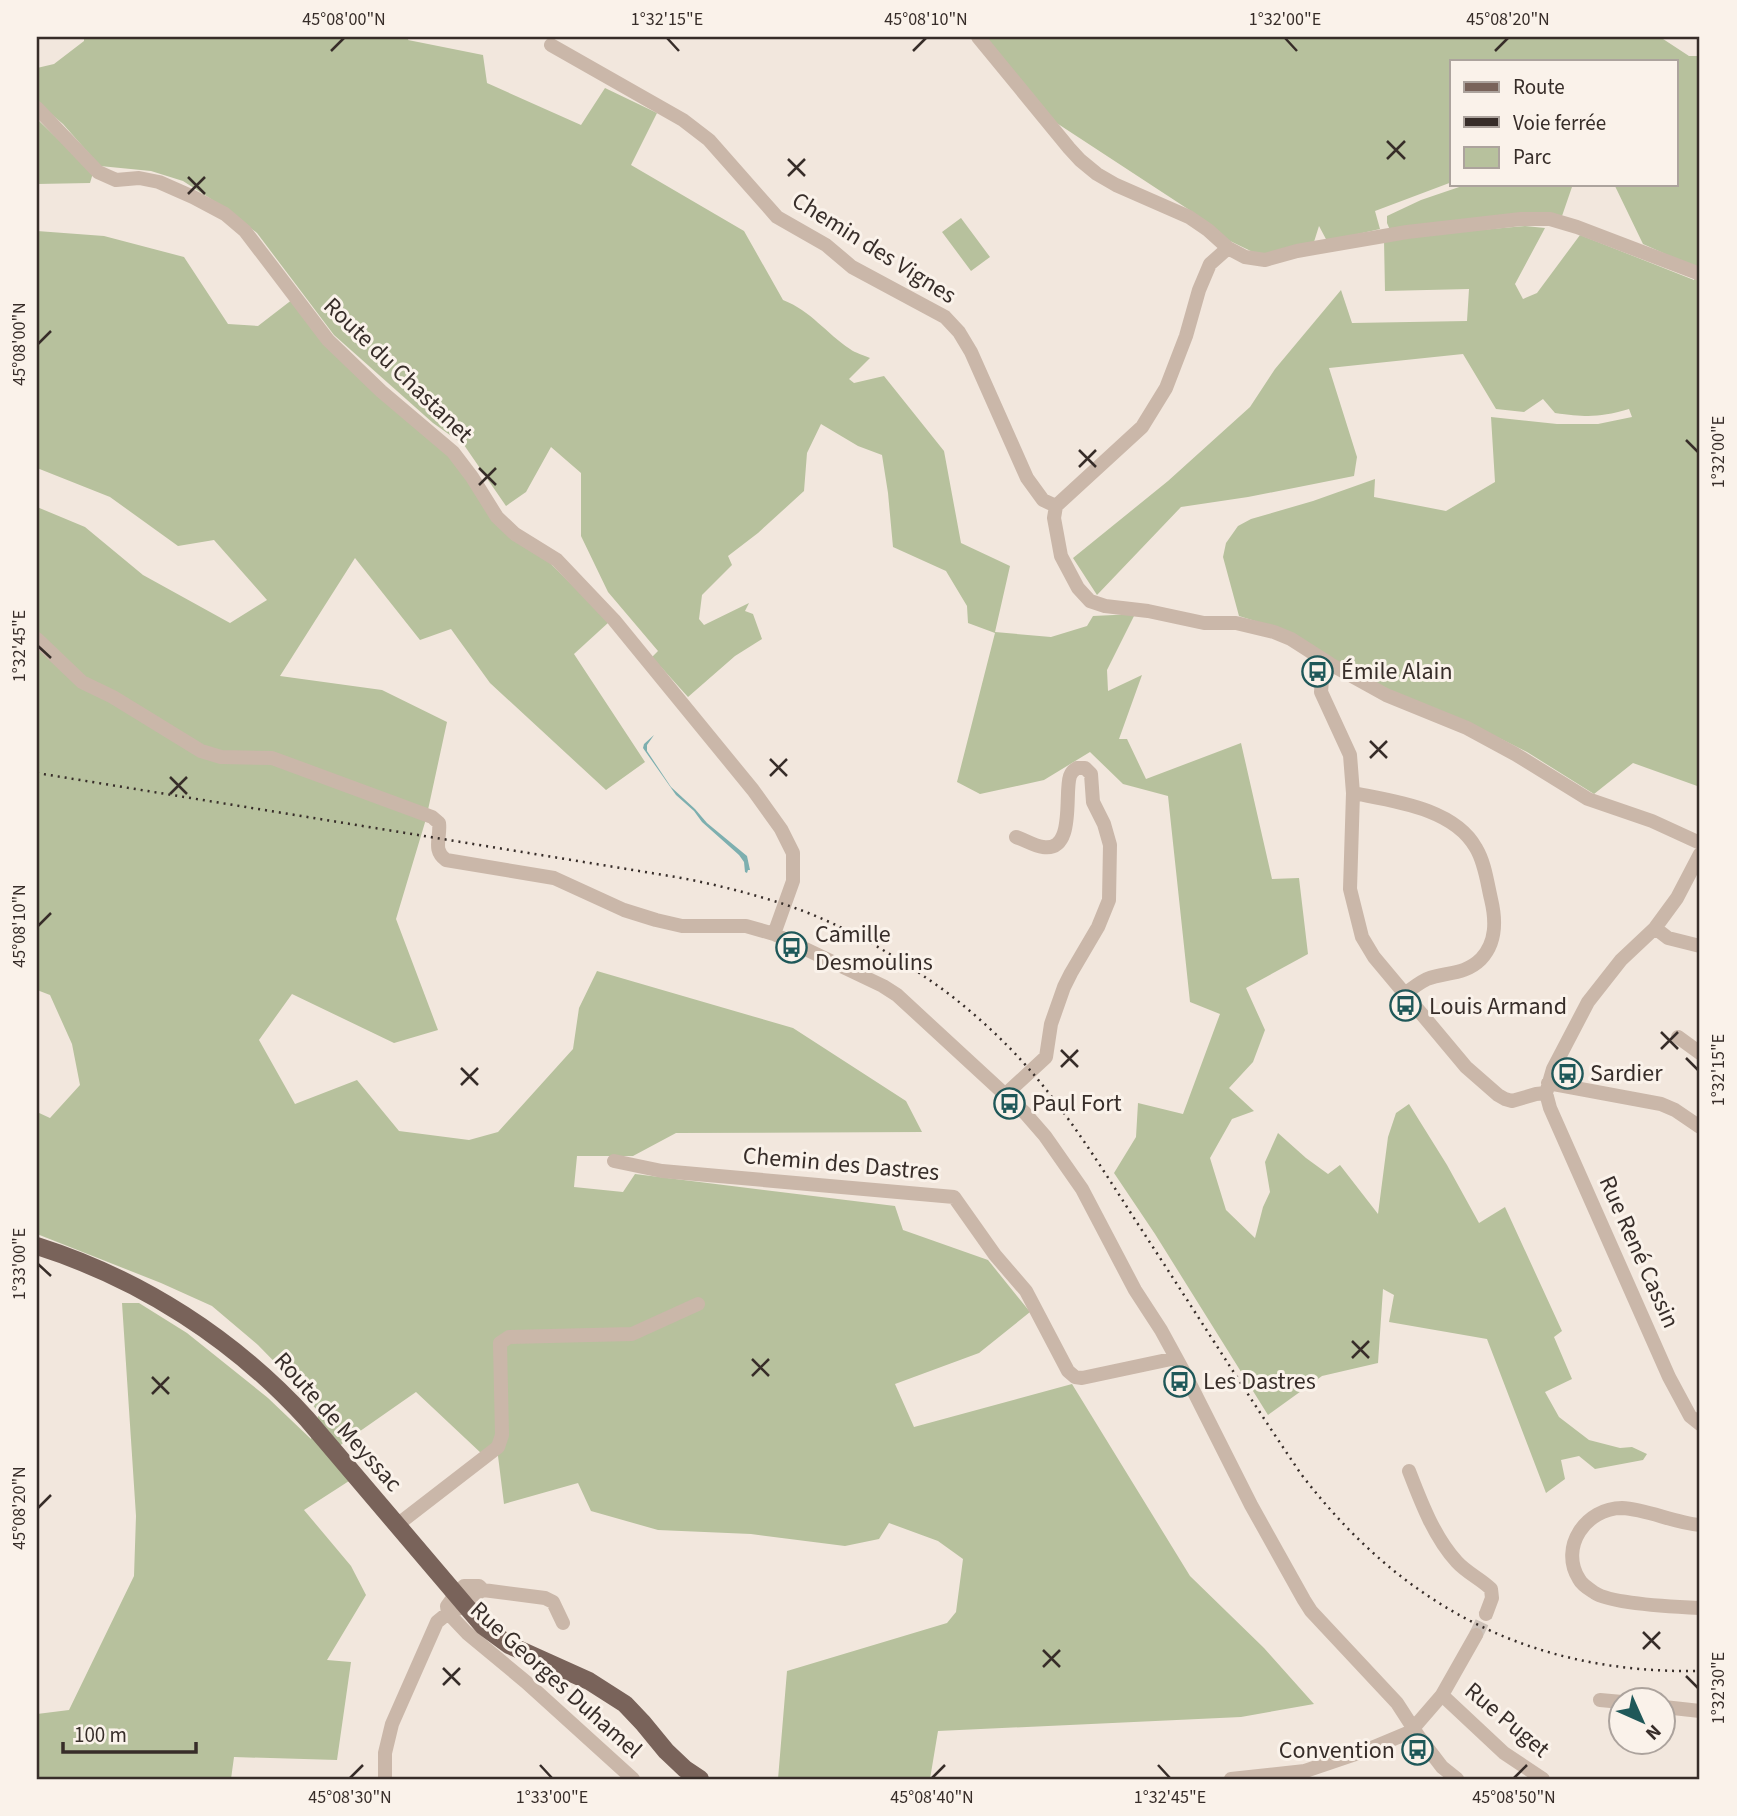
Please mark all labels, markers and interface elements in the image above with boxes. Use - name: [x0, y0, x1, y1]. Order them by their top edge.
- text: 45°08'00"N: [302, 7, 386, 32]
- text: 1°32'15"E: [631, 7, 703, 32]
- text: 45°08'10"N: [884, 7, 968, 32]
- text: 1°32'00"E: [1249, 7, 1321, 32]
- text: 45°08'20"N: [1466, 7, 1550, 32]
- legend: [1450, 60, 1678, 186]
- text: Route: [1513, 72, 1565, 102]
- text: Voie ferrée: [1513, 108, 1606, 138]
- text: Parc: [1513, 142, 1552, 172]
- street label: Chemin des Vignes: [785, 183, 963, 313]
- street label: Route du Chastanet: [315, 289, 481, 451]
- text: 45°08'00"N: [7, 302, 32, 386]
- text: 1°32'00"E: [1706, 416, 1731, 488]
- text: 1°32'45"E: [7, 610, 32, 682]
- bus stop icon: Émile Alain: [1301, 654, 1335, 688]
- place label: Émile Alain: [1341, 654, 1453, 689]
- text: 45°08'10"N: [7, 884, 32, 968]
- place label: Camille Desmoulins: [815, 917, 933, 980]
- bus stop icon: Camille Desmoulins: [775, 931, 809, 965]
- bus stop icon: Louis Armand: [1389, 989, 1423, 1023]
- place label: Louis Armand: [1429, 989, 1567, 1024]
- text: 1°32'15"E: [1706, 1034, 1731, 1106]
- bus stop icon: Sardier: [1550, 1056, 1584, 1090]
- place label: Sardier: [1590, 1056, 1663, 1091]
- bus stop icon: Paul Fort: [992, 1086, 1026, 1120]
- place label: Paul Fort: [1032, 1086, 1122, 1121]
- street label: Chemin des Dastres: [741, 1138, 941, 1190]
- street label: Rue René Cassin: [1590, 1170, 1688, 1334]
- text: 1°33'00"E: [7, 1228, 32, 1300]
- street label: Route de Meyssac: [265, 1344, 411, 1500]
- bus stop icon: Les Dastres: [1163, 1364, 1197, 1398]
- place label: Les Dastres: [1203, 1364, 1316, 1399]
- text: 45°08'20"N: [7, 1466, 32, 1550]
- street label: Rue Georges Duhamel: [462, 1593, 650, 1767]
- text: 1°32'30"E: [1706, 1652, 1731, 1724]
- street label: Rue Puget: [1457, 1674, 1557, 1766]
- north arrow: [1608, 1686, 1678, 1756]
- scale bar: [63, 1711, 196, 1755]
- text: N: [1639, 1718, 1667, 1746]
- text: 100 m: [74, 1720, 127, 1750]
- place label: Convention: [1279, 1733, 1395, 1768]
- bus stop icon: Convention: [1401, 1733, 1435, 1767]
- text: 45°08'30"N: [308, 1785, 392, 1810]
- text: 1°33'00"E: [516, 1785, 588, 1810]
- text: 45°08'40"N: [890, 1785, 974, 1810]
- text: 1°32'45"E: [1134, 1785, 1206, 1810]
- text: 45°08'50"N: [1472, 1785, 1556, 1810]

